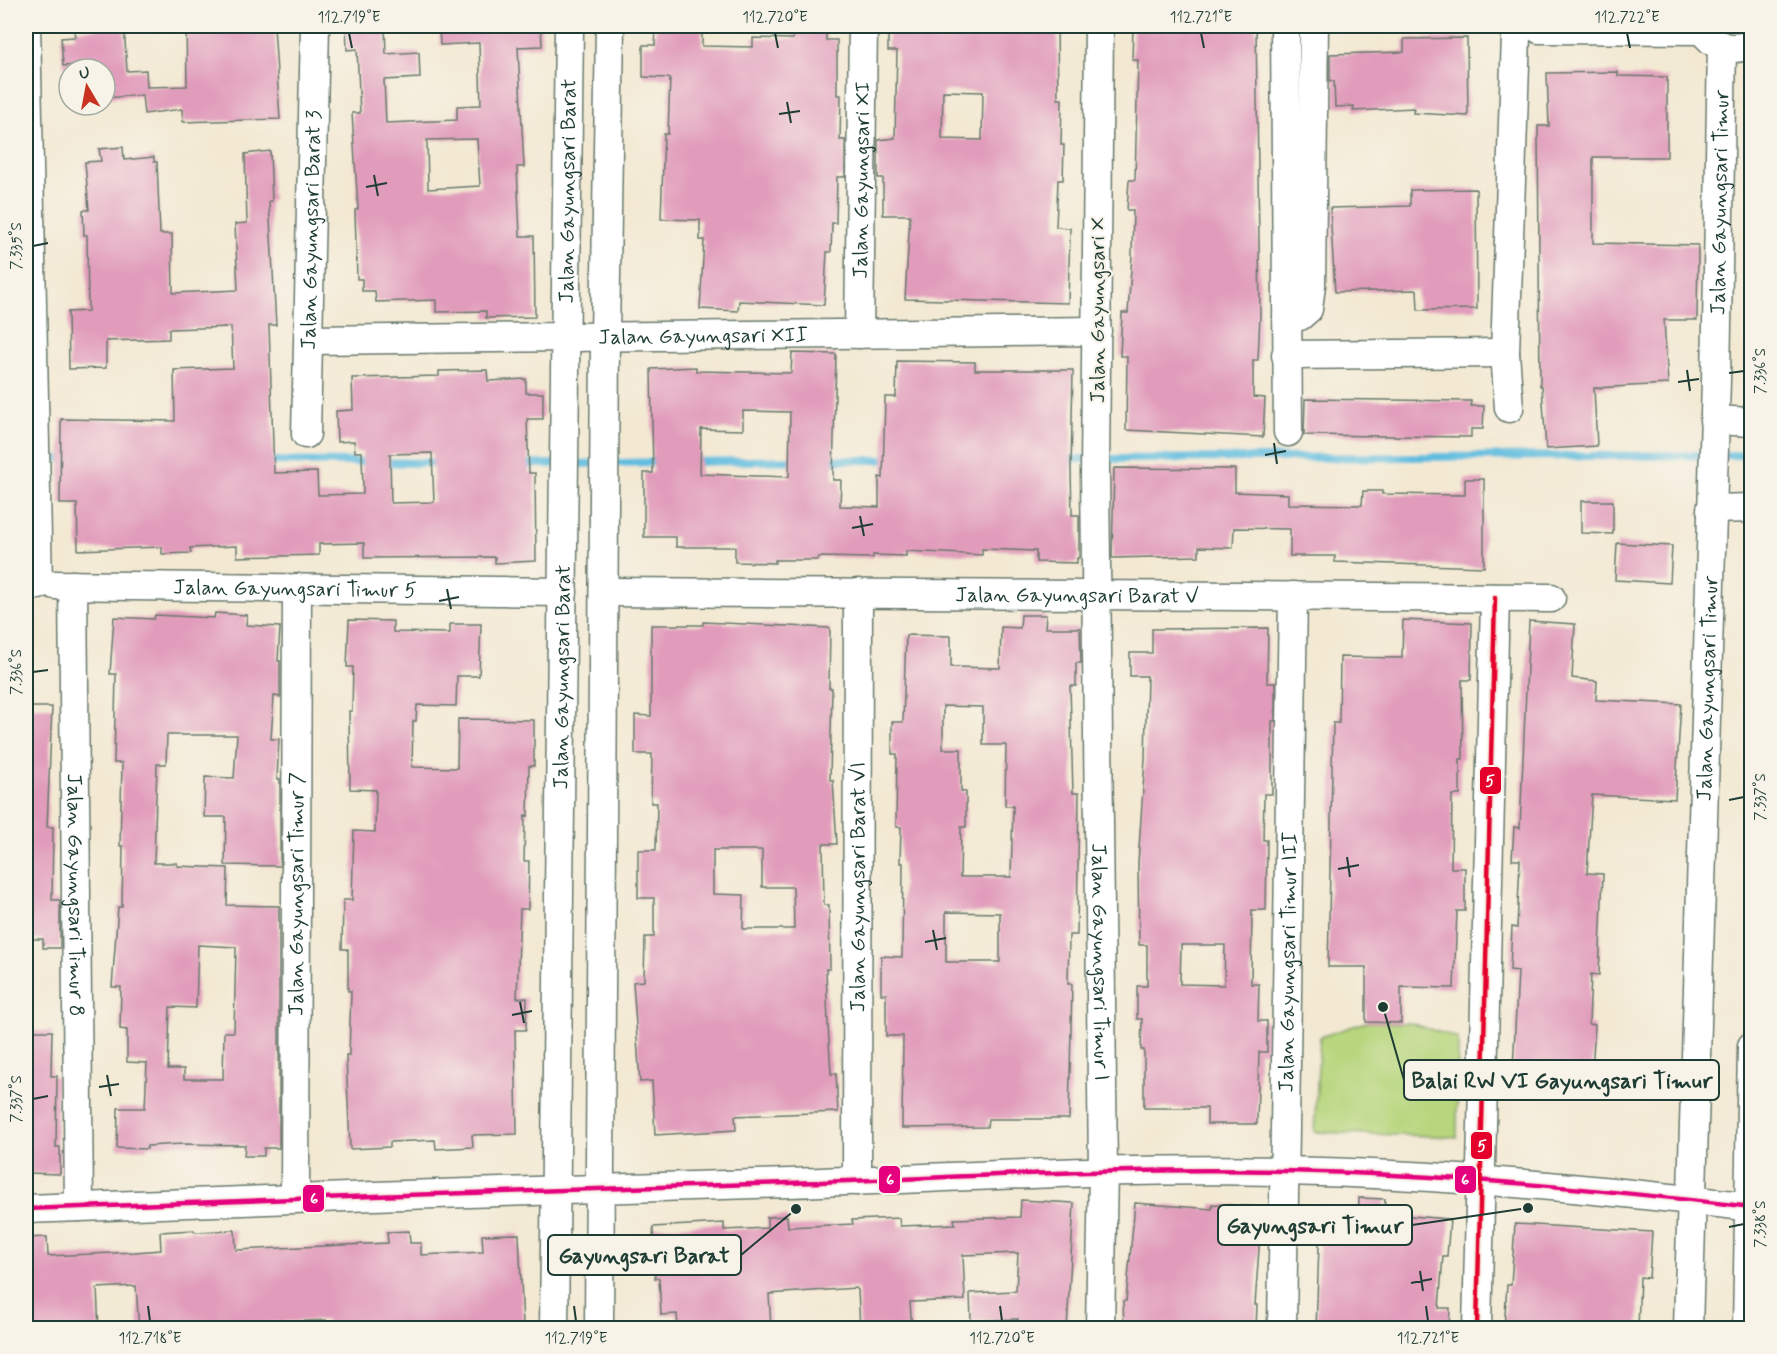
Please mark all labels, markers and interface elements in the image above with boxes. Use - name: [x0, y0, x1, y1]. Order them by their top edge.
- text: 112.719°E: [318, 8, 381, 28]
- text: 112.720°E: [742, 8, 808, 28]
- text: 112.721°E: [1170, 8, 1232, 28]
- text: 112.722°E: [1594, 8, 1660, 28]
- north arrow: [57, 57, 117, 117]
- text: U: [78, 62, 92, 85]
- street label: Jalan Gayungsari Barat: [553, 79, 583, 304]
- street label: Jalan Gayungsari XI: [847, 81, 877, 279]
- street label: Jalan Gayungsari Timur: [1704, 89, 1736, 315]
- street label: Jalan Gayungsari Barat 3: [295, 109, 328, 350]
- street label: Jalan Gayungsari X: [1084, 217, 1112, 403]
- text: 7.335°S: [7, 222, 27, 270]
- street label: Jalan Gayungsari XII: [598, 321, 808, 352]
- text: 7.336°S: [1751, 348, 1771, 394]
- street label: Jalan Gayungsari Barat: [547, 564, 578, 790]
- street label: Jalan Gayungsari Timur 5: [173, 574, 417, 605]
- street label: Jalan Gayungsari Timur: [1691, 575, 1725, 801]
- street label: Jalan Gayungsari Barat V: [955, 581, 1199, 611]
- text: 7.336°S: [7, 649, 27, 695]
- street label: Jalan Gayungsari Barat VI: [844, 762, 873, 1012]
- line badge: 5: [1479, 766, 1502, 795]
- text: 5: [1485, 771, 1495, 792]
- street label: Jalan Gayungsari Timur 7: [283, 772, 311, 1016]
- street label: Jalan Gayungsari Timur 8: [60, 773, 90, 1017]
- text: 7.337°S: [1751, 773, 1771, 821]
- street label: Jalan Gayungsari Timur III: [1273, 832, 1304, 1093]
- street label: Jalan Gayungsari Timur I: [1084, 843, 1115, 1081]
- callout: Balai RW VI Gayungsari Timur: [1404, 1060, 1719, 1100]
- text: Balai RW VI Gayungsari Timur: [1411, 1068, 1713, 1097]
- text: 7.337°S: [7, 1075, 27, 1123]
- line badge: 5: [1470, 1131, 1493, 1160]
- text: 5: [1477, 1136, 1487, 1157]
- line badge: 6: [878, 1165, 901, 1194]
- line badge: 6: [1454, 1165, 1477, 1194]
- text: 6: [886, 1170, 894, 1191]
- text: 6: [1461, 1170, 1469, 1191]
- line badge: 6: [302, 1184, 325, 1213]
- text: 6: [310, 1189, 318, 1210]
- text: 7.338°S: [1751, 1200, 1771, 1248]
- callout: Gayungsari Timur: [1218, 1205, 1412, 1245]
- text: Gayungsari Timur: [1226, 1213, 1404, 1242]
- callout: Gayungsari Barat: [548, 1235, 741, 1275]
- text: Gayungsari Barat: [558, 1243, 730, 1272]
- text: 112.718°E: [118, 1329, 182, 1349]
- text: 112.719°E: [545, 1329, 608, 1349]
- text: 112.720°E: [969, 1329, 1035, 1349]
- text: 112.721°E: [1397, 1329, 1459, 1349]

